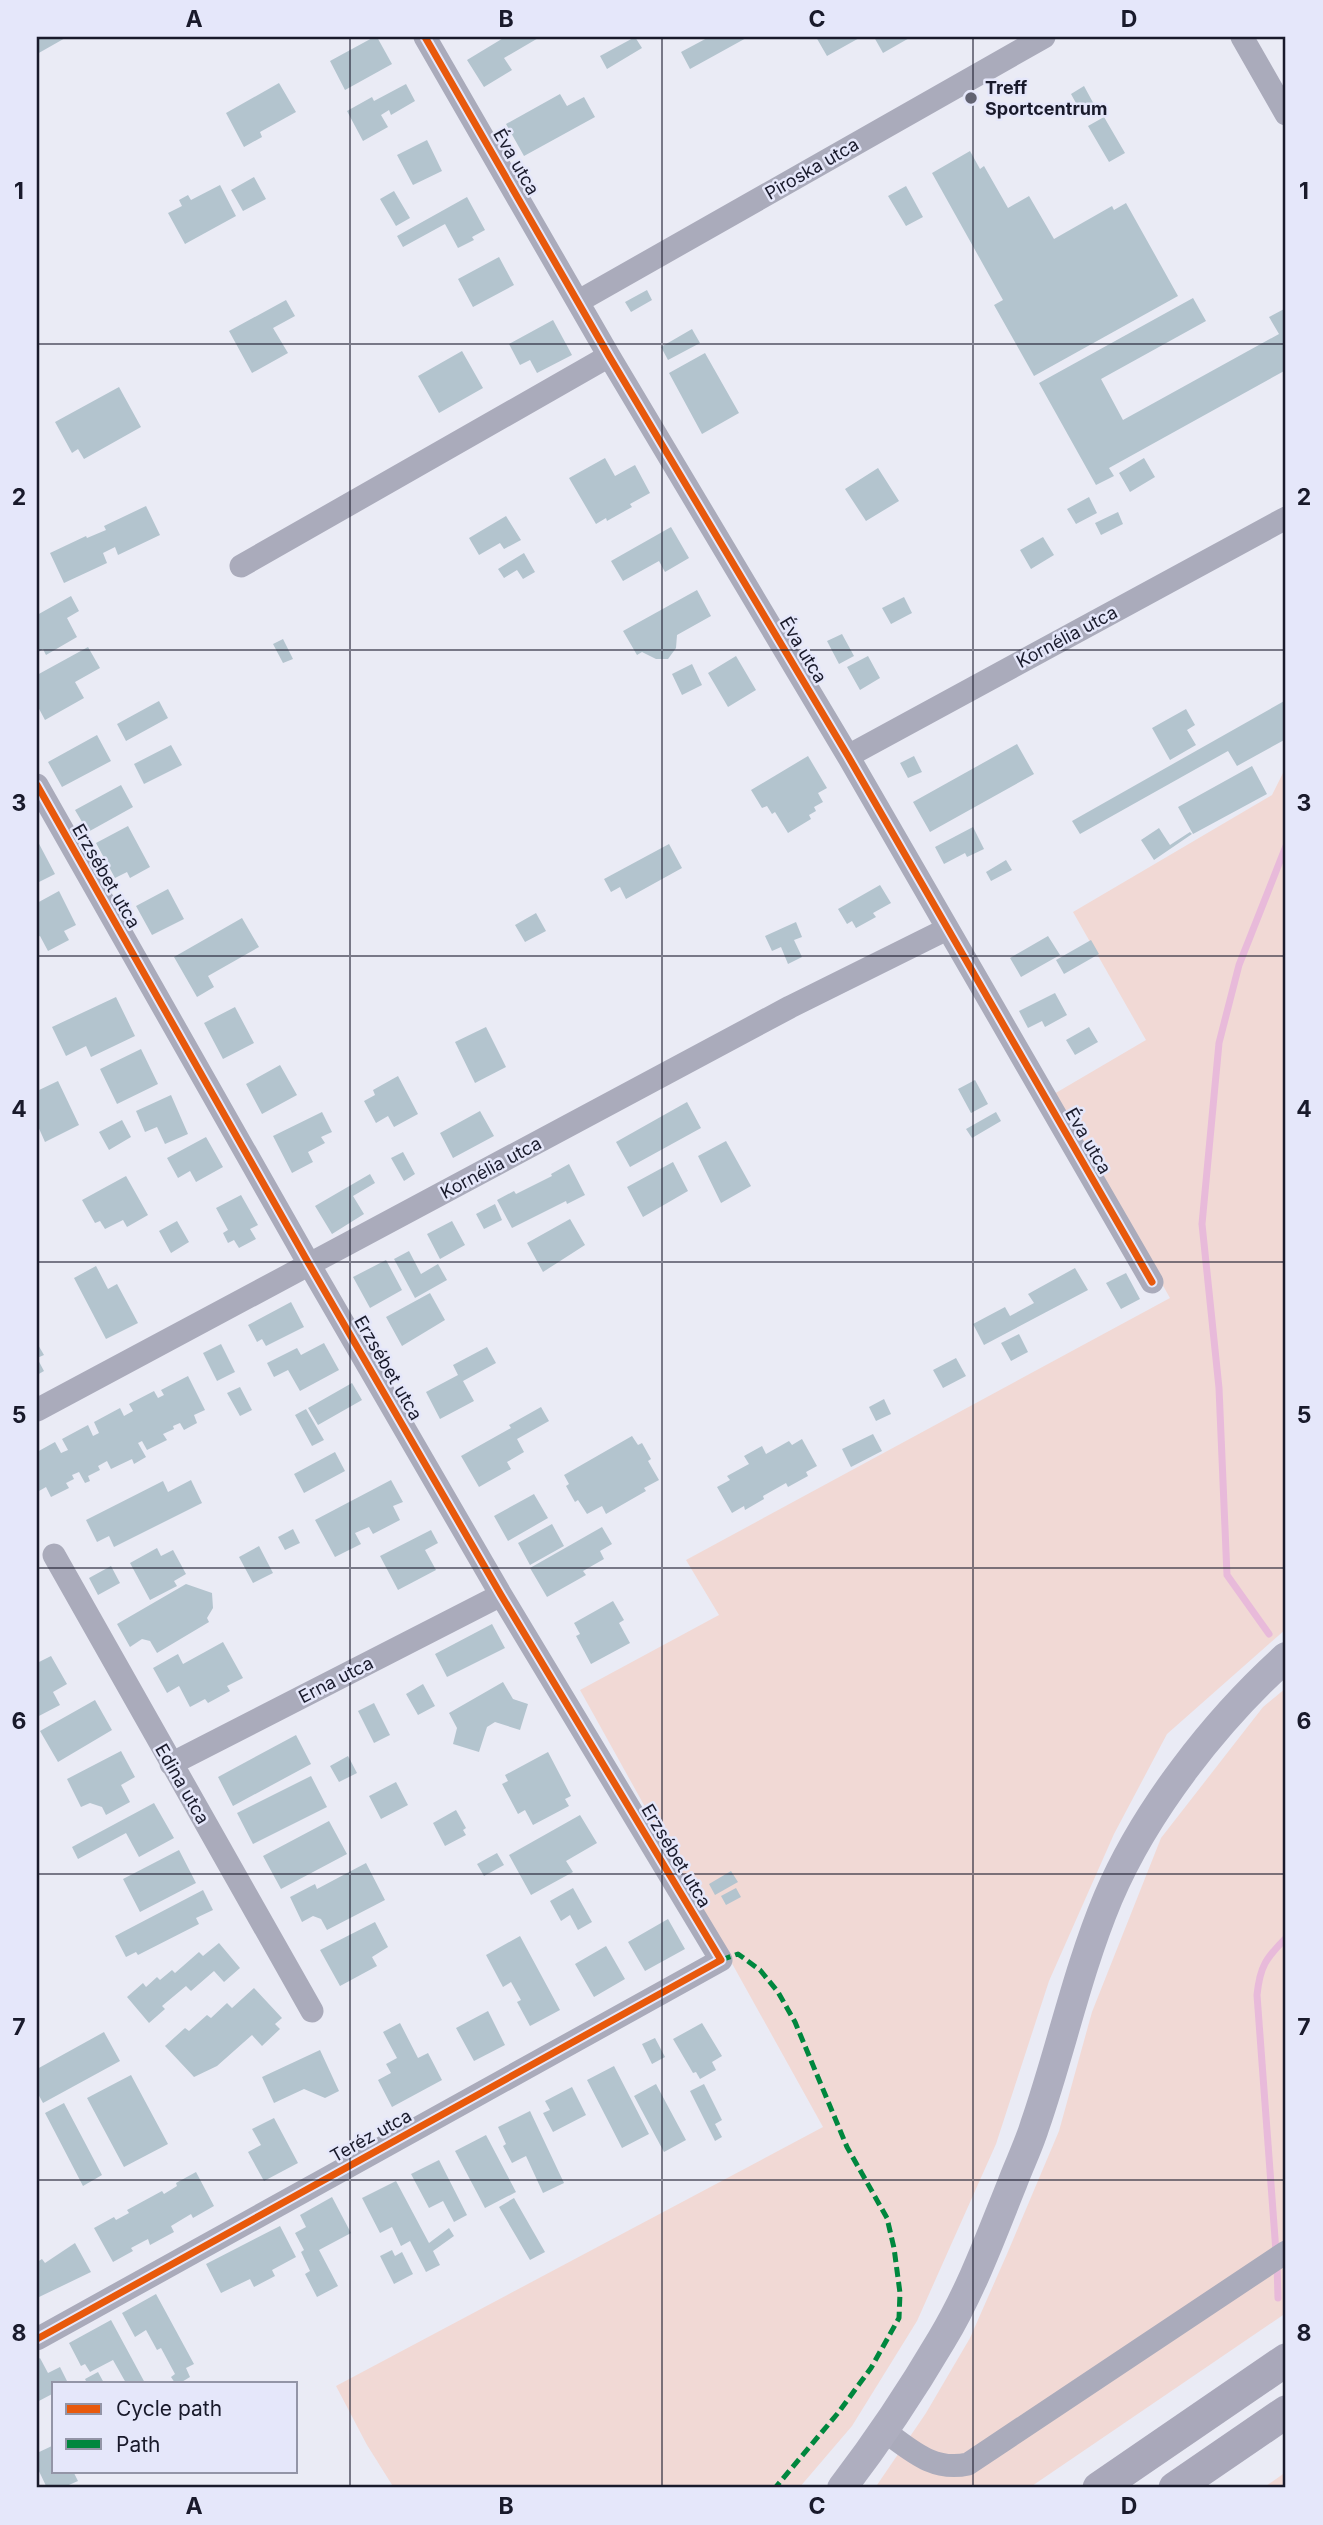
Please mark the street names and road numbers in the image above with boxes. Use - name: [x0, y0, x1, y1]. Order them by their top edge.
- street label: Éva utca: [489, 124, 545, 199]
- street label: Piroska utca: [761, 133, 862, 204]
- street label: Kornélia utca: [1013, 601, 1121, 672]
- street label: Éva utca: [776, 613, 832, 686]
- street label: Erzsébet utca: [68, 820, 145, 932]
- street label: Éva utca: [1061, 1103, 1117, 1178]
- street label: Kornélia utca: [437, 1132, 545, 1203]
- street label: Erzsébet utca: [350, 1312, 427, 1424]
- street label: Erna utca: [295, 1652, 376, 1707]
- street label: Edina utca: [151, 1740, 214, 1828]
- street label: Erzsébet utca: [637, 1800, 716, 1911]
- street label: Teréz utca: [327, 2105, 415, 2166]

